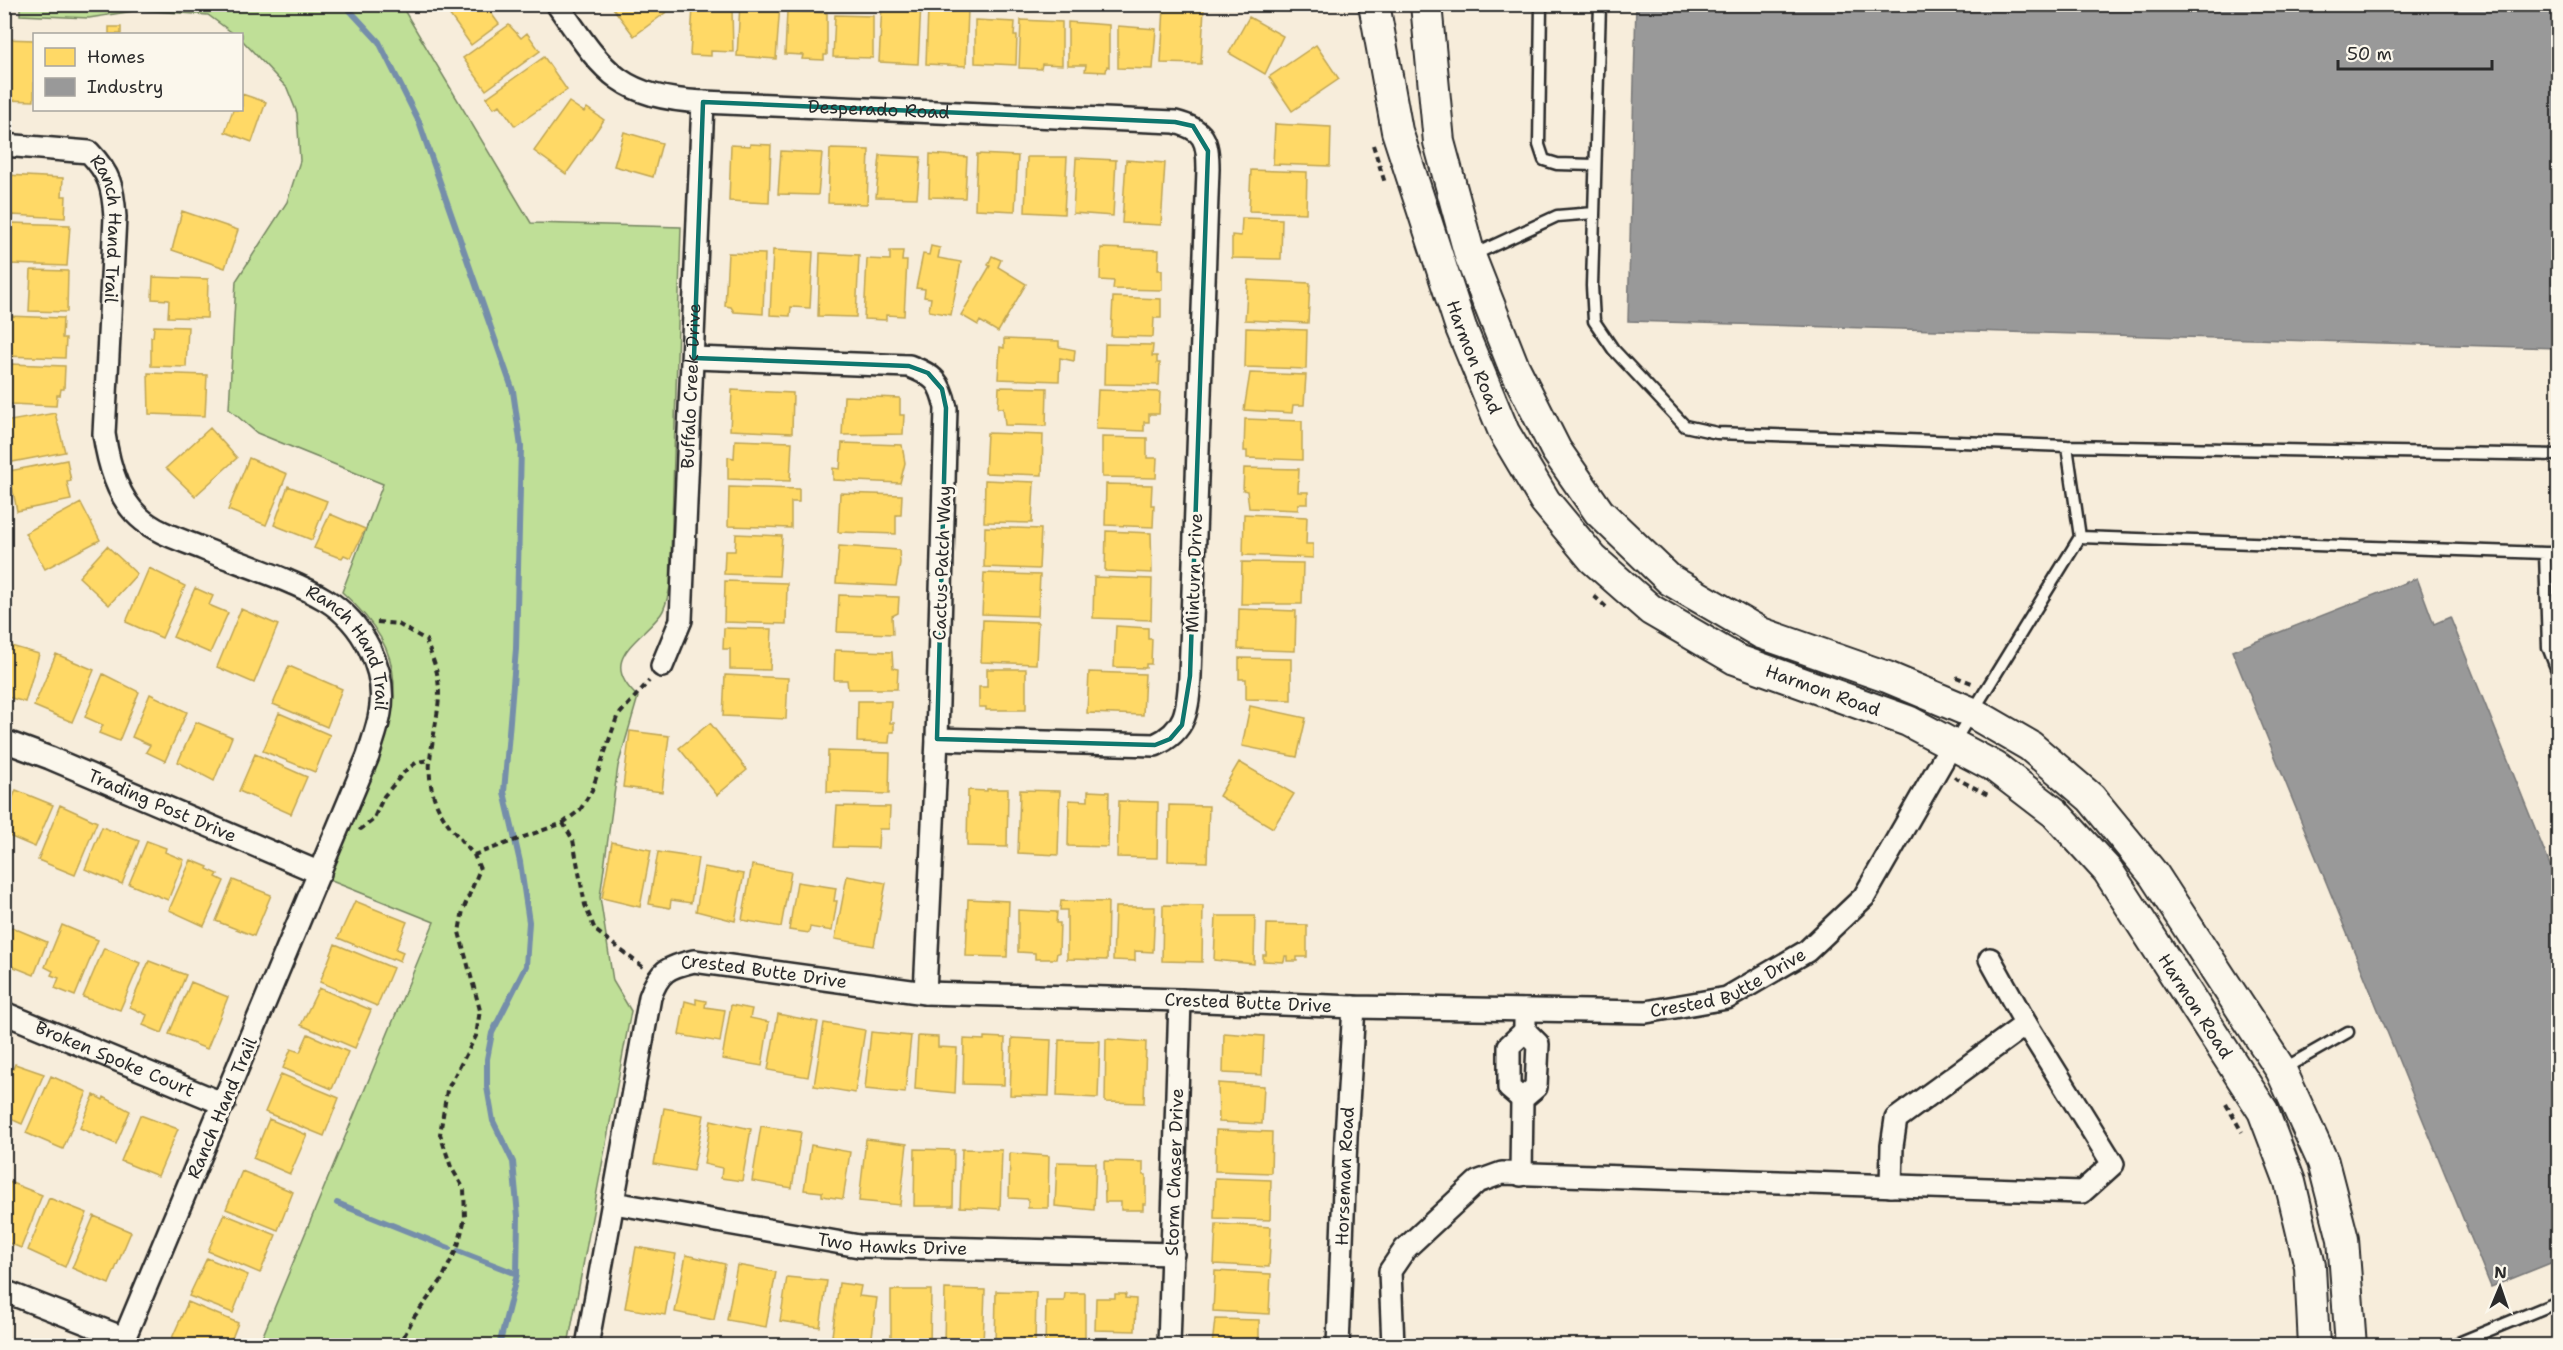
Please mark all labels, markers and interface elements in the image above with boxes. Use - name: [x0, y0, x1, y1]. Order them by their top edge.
- legend: [33, 33, 243, 111]
- scale bar: [2338, 33, 2492, 71]
- text: 50 m: [2347, 42, 2392, 66]
- text: Homes: [87, 45, 145, 69]
- text: Industry: [87, 75, 163, 99]
- street label: Desperado Road: [807, 94, 950, 124]
- street label: Ranch Hand Trail: [85, 150, 127, 304]
- street label: Harmon Road: [1441, 297, 1507, 418]
- street label: Buffalo Creek Drive: [675, 303, 706, 469]
- street label: Cactus Patch Way: [927, 485, 957, 641]
- street label: Minturn Drive: [1180, 513, 1208, 633]
- street label: Ranch Hand Trail: [302, 579, 394, 713]
- street label: Harmon Road: [1762, 659, 1884, 722]
- street label: Trading Post Drive: [84, 764, 240, 848]
- street label: Crested Butte Drive: [1648, 942, 1810, 1023]
- street label: Crested Butte Drive: [678, 949, 849, 994]
- street label: Harmon Road: [2153, 949, 2238, 1063]
- street label: Crested Butte Drive: [1164, 988, 1332, 1018]
- street label: Broken Spoke Court: [32, 1015, 198, 1103]
- street label: Ranch Hand Trail: [181, 1033, 263, 1182]
- street label: Storm Chaser Drive: [1160, 1088, 1189, 1256]
- street label: Horseman Road: [1330, 1106, 1360, 1246]
- street label: Two Hawks Drive: [816, 1227, 968, 1261]
- north arrow: [2470, 1257, 2530, 1317]
- text: N: [2494, 1262, 2507, 1283]

